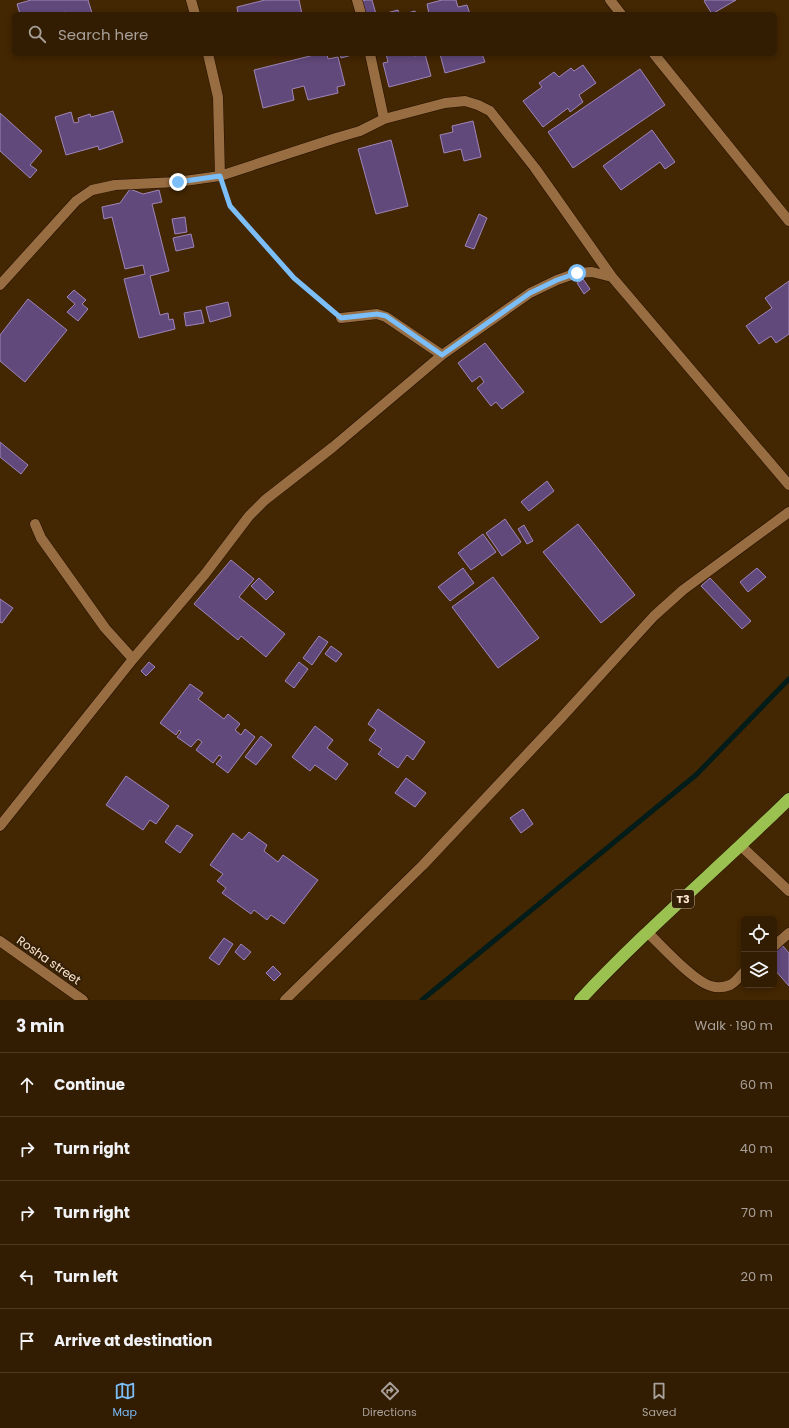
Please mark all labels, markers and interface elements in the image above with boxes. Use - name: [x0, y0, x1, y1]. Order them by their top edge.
- search box: [12, 12, 777, 56]
- icon: search: [26, 23, 48, 45]
- text: Search here: [58, 24, 148, 45]
- route end: [169, 173, 187, 191]
- route start: [568, 264, 586, 282]
- road number: T3: [672, 890, 694, 908]
- map controls: [741, 916, 777, 988]
- button: locate: [741, 916, 777, 952]
- street label: Rosha street: [14, 932, 84, 988]
- button: layers: [741, 952, 777, 988]
- text: 3 min: [16, 1014, 64, 1038]
- text: Walk · 190 m: [695, 1016, 773, 1035]
- icon: ahead: [16, 1074, 38, 1096]
- text: Continue: [54, 1074, 125, 1095]
- text: 60 m: [740, 1075, 773, 1094]
- icon: right: [16, 1138, 38, 1160]
- text: Turn right: [54, 1138, 130, 1159]
- text: 40 m: [740, 1139, 773, 1158]
- icon: right: [16, 1202, 38, 1224]
- text: Turn right: [54, 1202, 130, 1223]
- text: 70 m: [741, 1203, 773, 1222]
- icon: left: [16, 1266, 38, 1288]
- text: Turn left: [54, 1266, 118, 1287]
- text: 20 m: [740, 1267, 773, 1286]
- icon: arrive: [16, 1330, 38, 1352]
- text: Arrive at destination: [54, 1330, 212, 1351]
- tab: Map: [113, 1380, 137, 1421]
- tab: Directions: [362, 1380, 417, 1421]
- tab: Saved: [642, 1380, 676, 1421]

